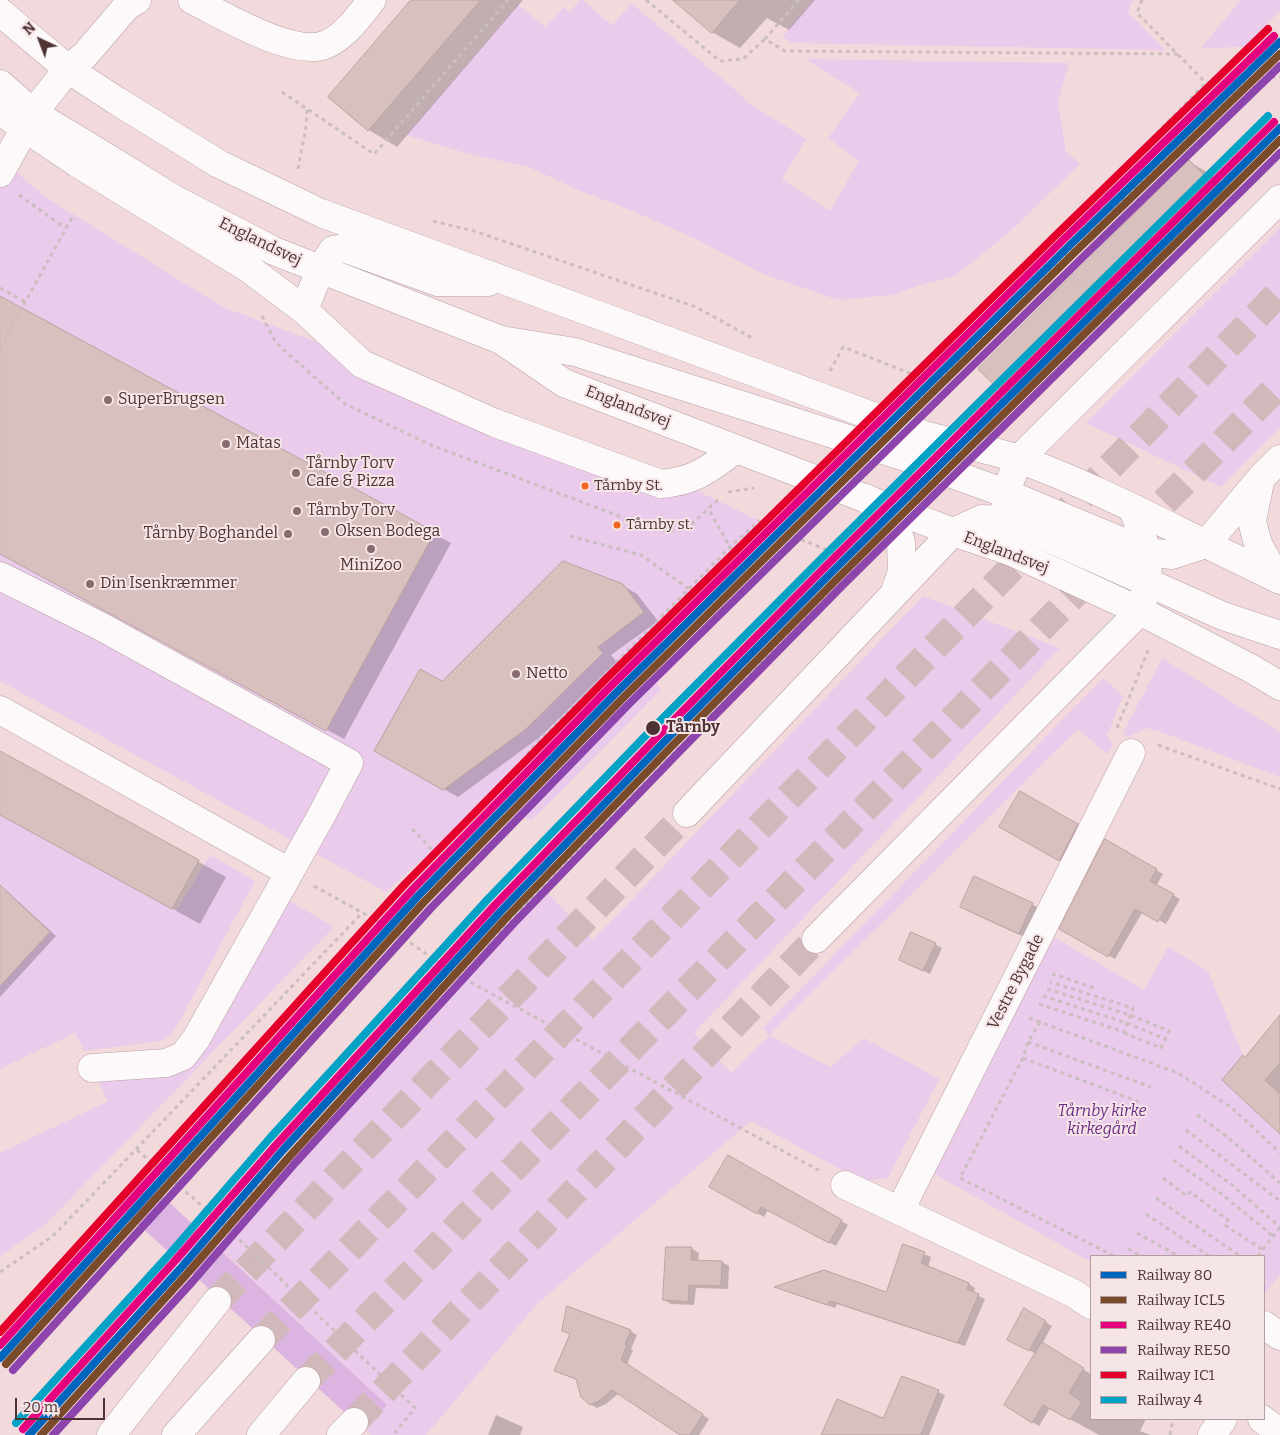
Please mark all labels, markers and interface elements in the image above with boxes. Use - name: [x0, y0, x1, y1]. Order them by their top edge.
- north arrow: [15, 15, 65, 65]
- text: N: [20, 19, 39, 39]
- street label: Englandsvej: [215, 214, 305, 270]
- street label: Englandsvej: [583, 382, 673, 432]
- place label: SuperBrugsen: [118, 390, 225, 410]
- marker: SuperBrugsen: [102, 394, 114, 406]
- place label: Matas: [236, 434, 281, 454]
- marker: Matas: [220, 438, 232, 450]
- place label: Tårnby Torv Cafe & Pizza: [306, 454, 395, 492]
- marker: Tårnby Torv Cafe & Pizza: [290, 467, 302, 479]
- place label: Tårnby St.: [594, 477, 663, 495]
- marker: Tårnby St.: [580, 481, 590, 491]
- place label: Tårnby Torv: [307, 501, 395, 521]
- marker: Tårnby Torv: [291, 505, 303, 517]
- place label: Tårnby st.: [626, 516, 693, 534]
- marker: Tårnby st.: [612, 520, 622, 530]
- place label: Oksen Bodega: [335, 522, 440, 542]
- place label: Tårnby Boghandel: [143, 524, 278, 544]
- marker: Oksen Bodega: [319, 526, 331, 538]
- marker: Tårnby Boghandel: [282, 528, 294, 540]
- street label: Englandsvej: [961, 528, 1051, 578]
- marker: MiniZoo: [365, 543, 377, 555]
- place label: MiniZoo: [340, 556, 402, 576]
- place label: Din Isenkræmmer: [100, 574, 237, 594]
- marker: Din Isenkræmmer: [84, 578, 96, 590]
- place label: Netto: [526, 664, 568, 684]
- marker: Netto: [510, 668, 522, 680]
- place label: Tårnby: [666, 718, 720, 738]
- marker: Tårnby: [644, 719, 662, 737]
- street label: Vestre Bygade: [984, 931, 1048, 1033]
- park label: Tårnby kirke kirkegård: [1057, 1102, 1147, 1140]
- legend: [1090, 1255, 1265, 1420]
- text: Railway 80: [1137, 1266, 1212, 1284]
- text: Railway ICL5: [1137, 1291, 1225, 1309]
- text: Railway RE40: [1137, 1316, 1231, 1334]
- text: Railway RE50: [1137, 1341, 1231, 1359]
- text: Railway IC1: [1137, 1366, 1215, 1384]
- scale bar: [18, 1388, 108, 1420]
- text: Railway 4: [1137, 1391, 1203, 1409]
- text: 20 m: [23, 1398, 58, 1416]

